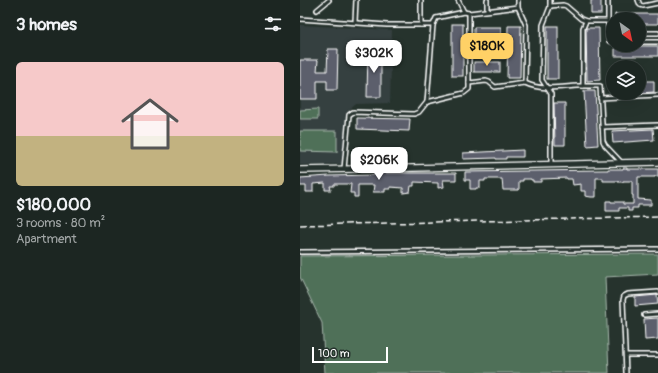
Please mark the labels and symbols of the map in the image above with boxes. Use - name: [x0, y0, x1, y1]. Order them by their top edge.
- north arrow: [606, 12, 646, 52]
- pin: $180K: [459, 33, 515, 67]
- pin: $302K: [346, 40, 402, 74]
- pin: $206K: [351, 147, 407, 181]
- scale bar: [312, 345, 388, 364]

